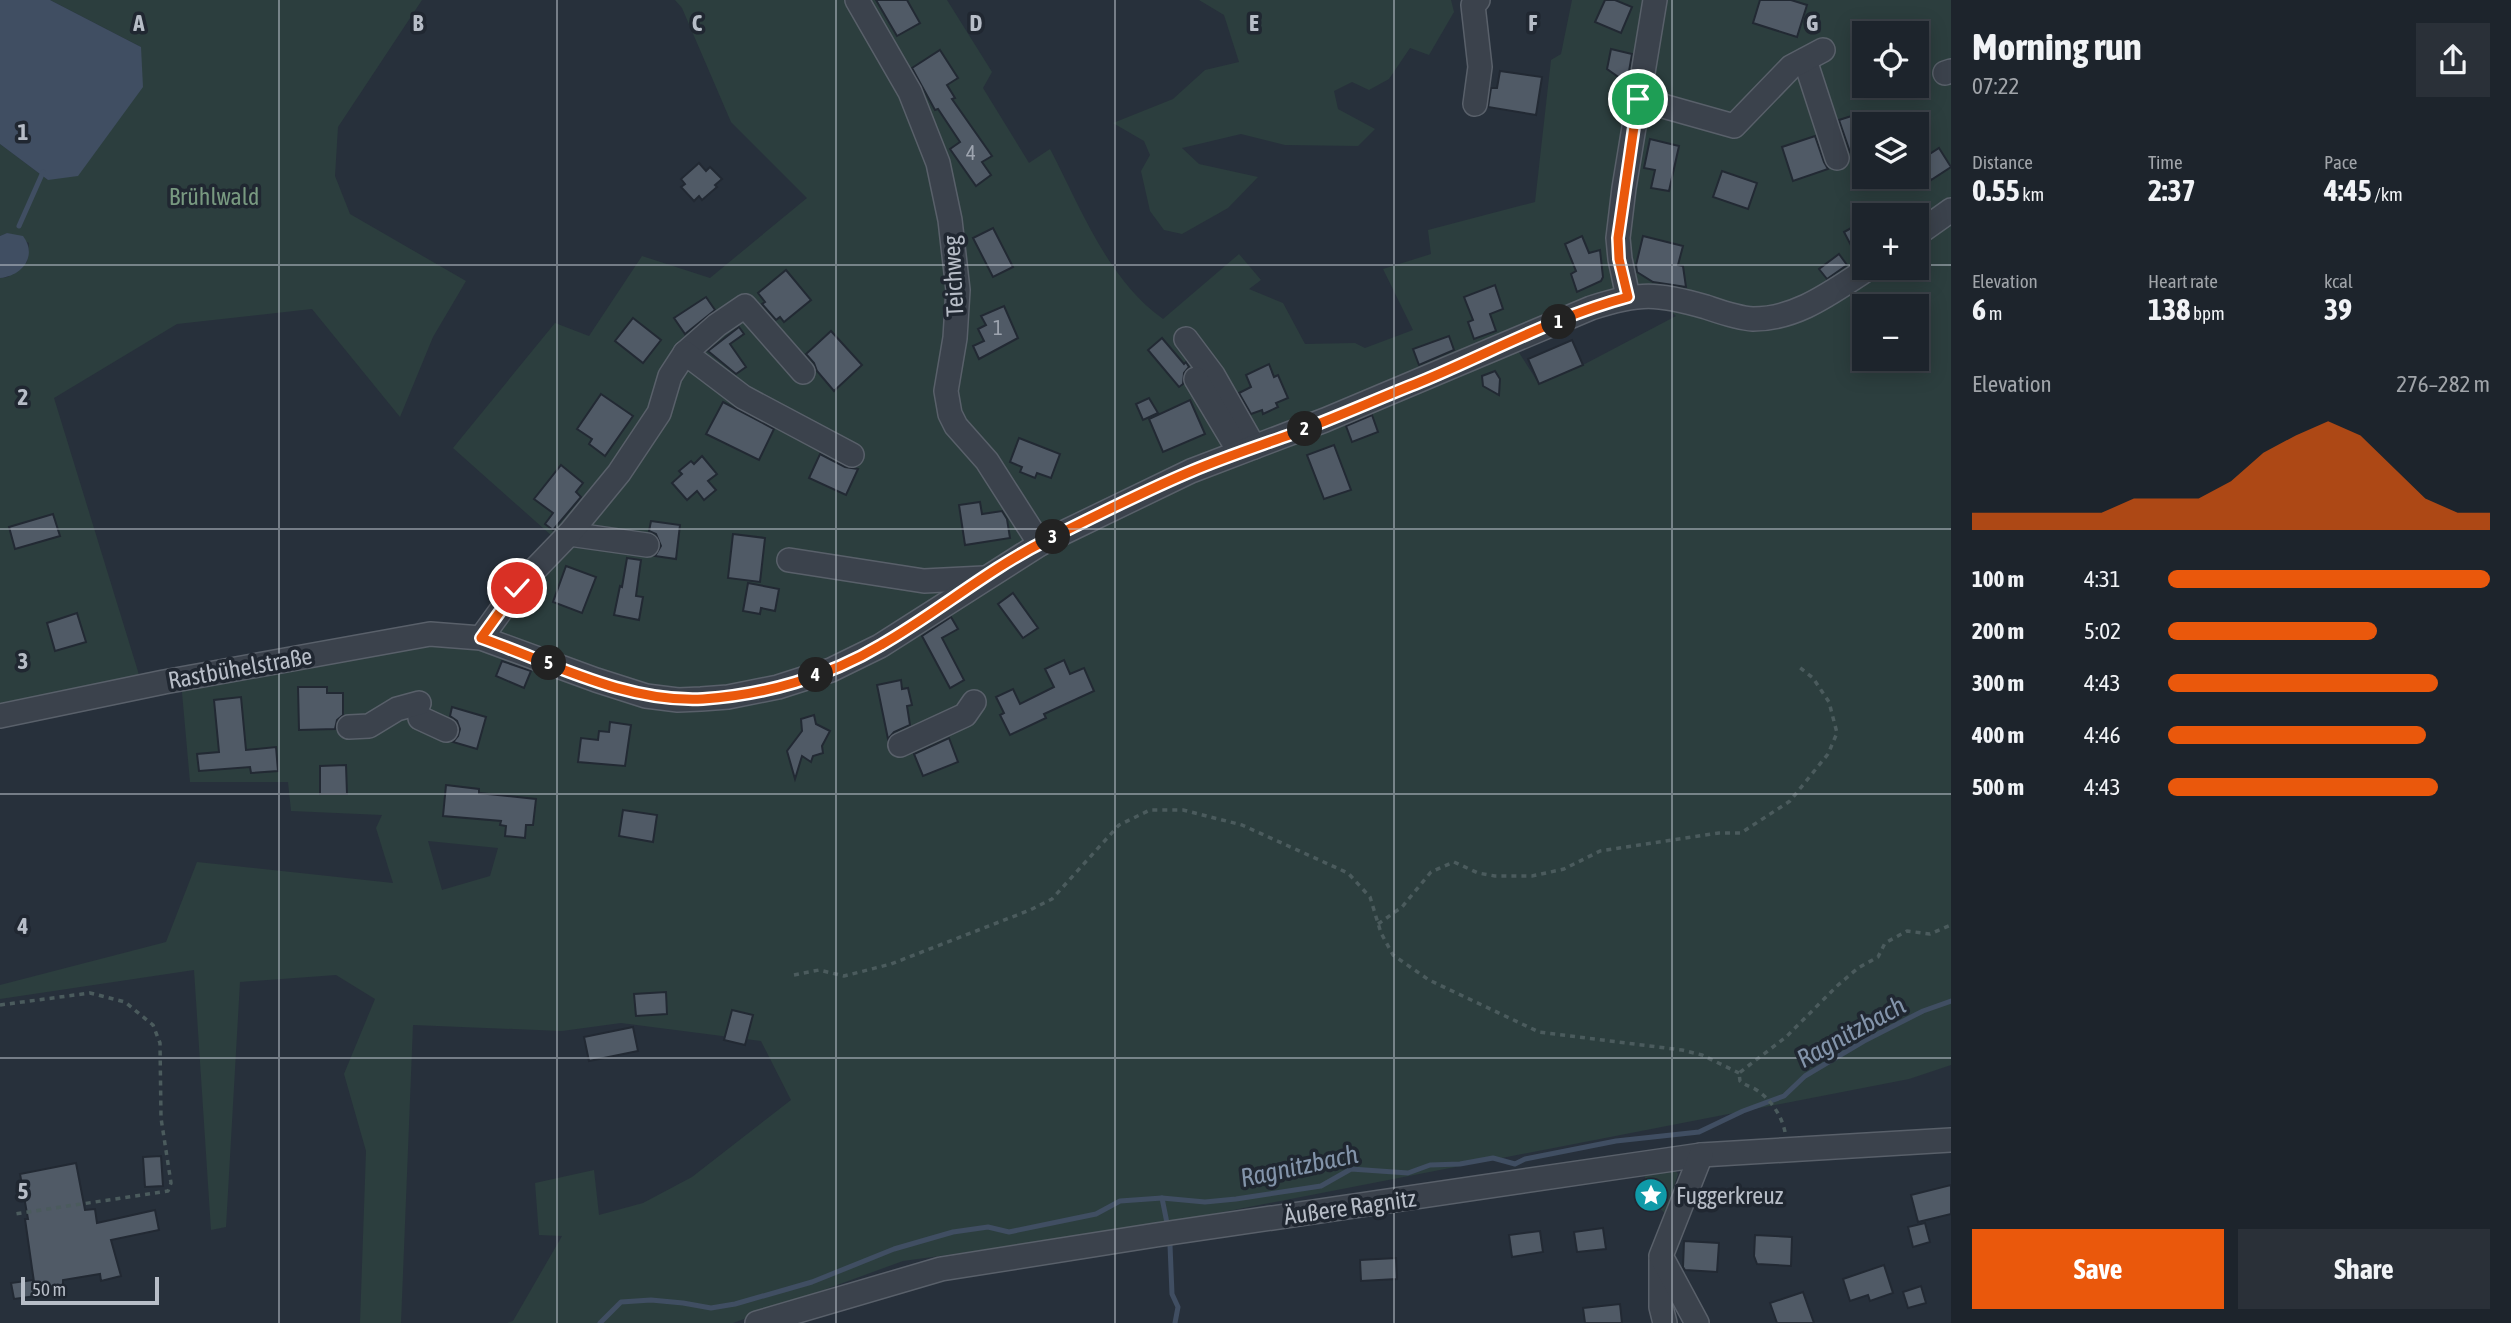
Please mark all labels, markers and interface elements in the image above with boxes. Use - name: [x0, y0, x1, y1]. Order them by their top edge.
- text: A: [132, 10, 145, 36]
- text: B: [413, 10, 424, 36]
- text: C: [692, 10, 703, 36]
- text: D: [970, 10, 983, 36]
- text: E: [1249, 10, 1259, 36]
- text: F: [1528, 10, 1538, 36]
- text: G: [1806, 10, 1818, 36]
- map controls: [1852, 21, 1929, 371]
- button: locate: [1852, 21, 1929, 98]
- button: share: [2416, 23, 2490, 97]
- text: Morning run: [1972, 25, 2142, 68]
- pin: [1608, 69, 1668, 129]
- text: 07:22: [1972, 73, 2019, 99]
- icon: arrive: [1619, 80, 1657, 118]
- button: layers: [1852, 112, 1929, 189]
- text: 1: [18, 119, 29, 145]
- house number: 4: [966, 140, 976, 164]
- text: Distance: [1972, 151, 2033, 173]
- text: Time: [2148, 151, 2183, 173]
- text: Pace: [2324, 151, 2357, 173]
- text: 0.55: [1972, 173, 2020, 207]
- text: 2:37: [2148, 173, 2196, 207]
- text: 4:45: [2324, 173, 2372, 207]
- park label: Brühlwald: [169, 183, 259, 210]
- text: km: [2020, 183, 2044, 205]
- text: /km: [2372, 183, 2403, 205]
- button: +: [1852, 203, 1929, 280]
- street label: Teichweg: [937, 234, 969, 317]
- text: Elevation: [1972, 270, 2038, 292]
- text: Heart rate: [2148, 270, 2218, 292]
- text: kcal: [2324, 270, 2353, 292]
- text: 6: [1972, 292, 1986, 326]
- text: 138: [2148, 292, 2190, 326]
- text: 39: [2324, 292, 2352, 326]
- button: −: [1852, 294, 1929, 371]
- text: m: [1986, 302, 2002, 324]
- text: bpm: [2190, 302, 2225, 324]
- pin: 1: [1542, 304, 1576, 340]
- text: 1: [1554, 310, 1563, 332]
- house number: 1: [993, 315, 1003, 339]
- text: Elevation: [1972, 371, 2052, 397]
- text: 276–282 m: [2396, 371, 2490, 397]
- text: 2: [18, 384, 28, 410]
- pin: 2: [1288, 412, 1322, 446]
- text: 2: [1300, 417, 1309, 439]
- pin: 3: [1036, 520, 1070, 554]
- text: 3: [1048, 525, 1057, 547]
- pin: [487, 558, 547, 618]
- text: 100 m: [1972, 566, 2024, 592]
- text: 4:31: [2084, 566, 2121, 592]
- icon: check: [498, 569, 536, 607]
- text: 200 m: [1972, 618, 2024, 644]
- text: 5:02: [2084, 618, 2121, 644]
- street label: Rastbühelstraße: [166, 642, 314, 694]
- pin: 5: [532, 646, 566, 680]
- text: 3: [18, 648, 28, 674]
- text: 5: [544, 651, 553, 673]
- pin: 4: [798, 658, 834, 692]
- text: 4: [811, 663, 820, 685]
- text: 300 m: [1972, 670, 2024, 696]
- text: 4:43: [2084, 670, 2121, 696]
- text: 400 m: [1972, 722, 2024, 748]
- text: 4:46: [2084, 722, 2121, 748]
- text: 500 m: [1972, 774, 2024, 800]
- text: 4:43: [2084, 774, 2121, 800]
- text: 4: [17, 913, 29, 939]
- water label: Ragnitzbach: [1792, 990, 1911, 1074]
- water label: Ragnitzbach: [1237, 1139, 1361, 1193]
- place icon: Fuggerkreuz: [1632, 1176, 1670, 1214]
- text: 5: [18, 1178, 29, 1204]
- place label: Fuggerkreuz: [1676, 1182, 1784, 1209]
- street label: Äußere Ragnitz: [1282, 1184, 1418, 1230]
- button: Save: [1972, 1229, 2224, 1309]
- button: Share: [2238, 1229, 2490, 1309]
- scale bar: [21, 1274, 159, 1306]
- text: 50 m: [32, 1278, 66, 1300]

